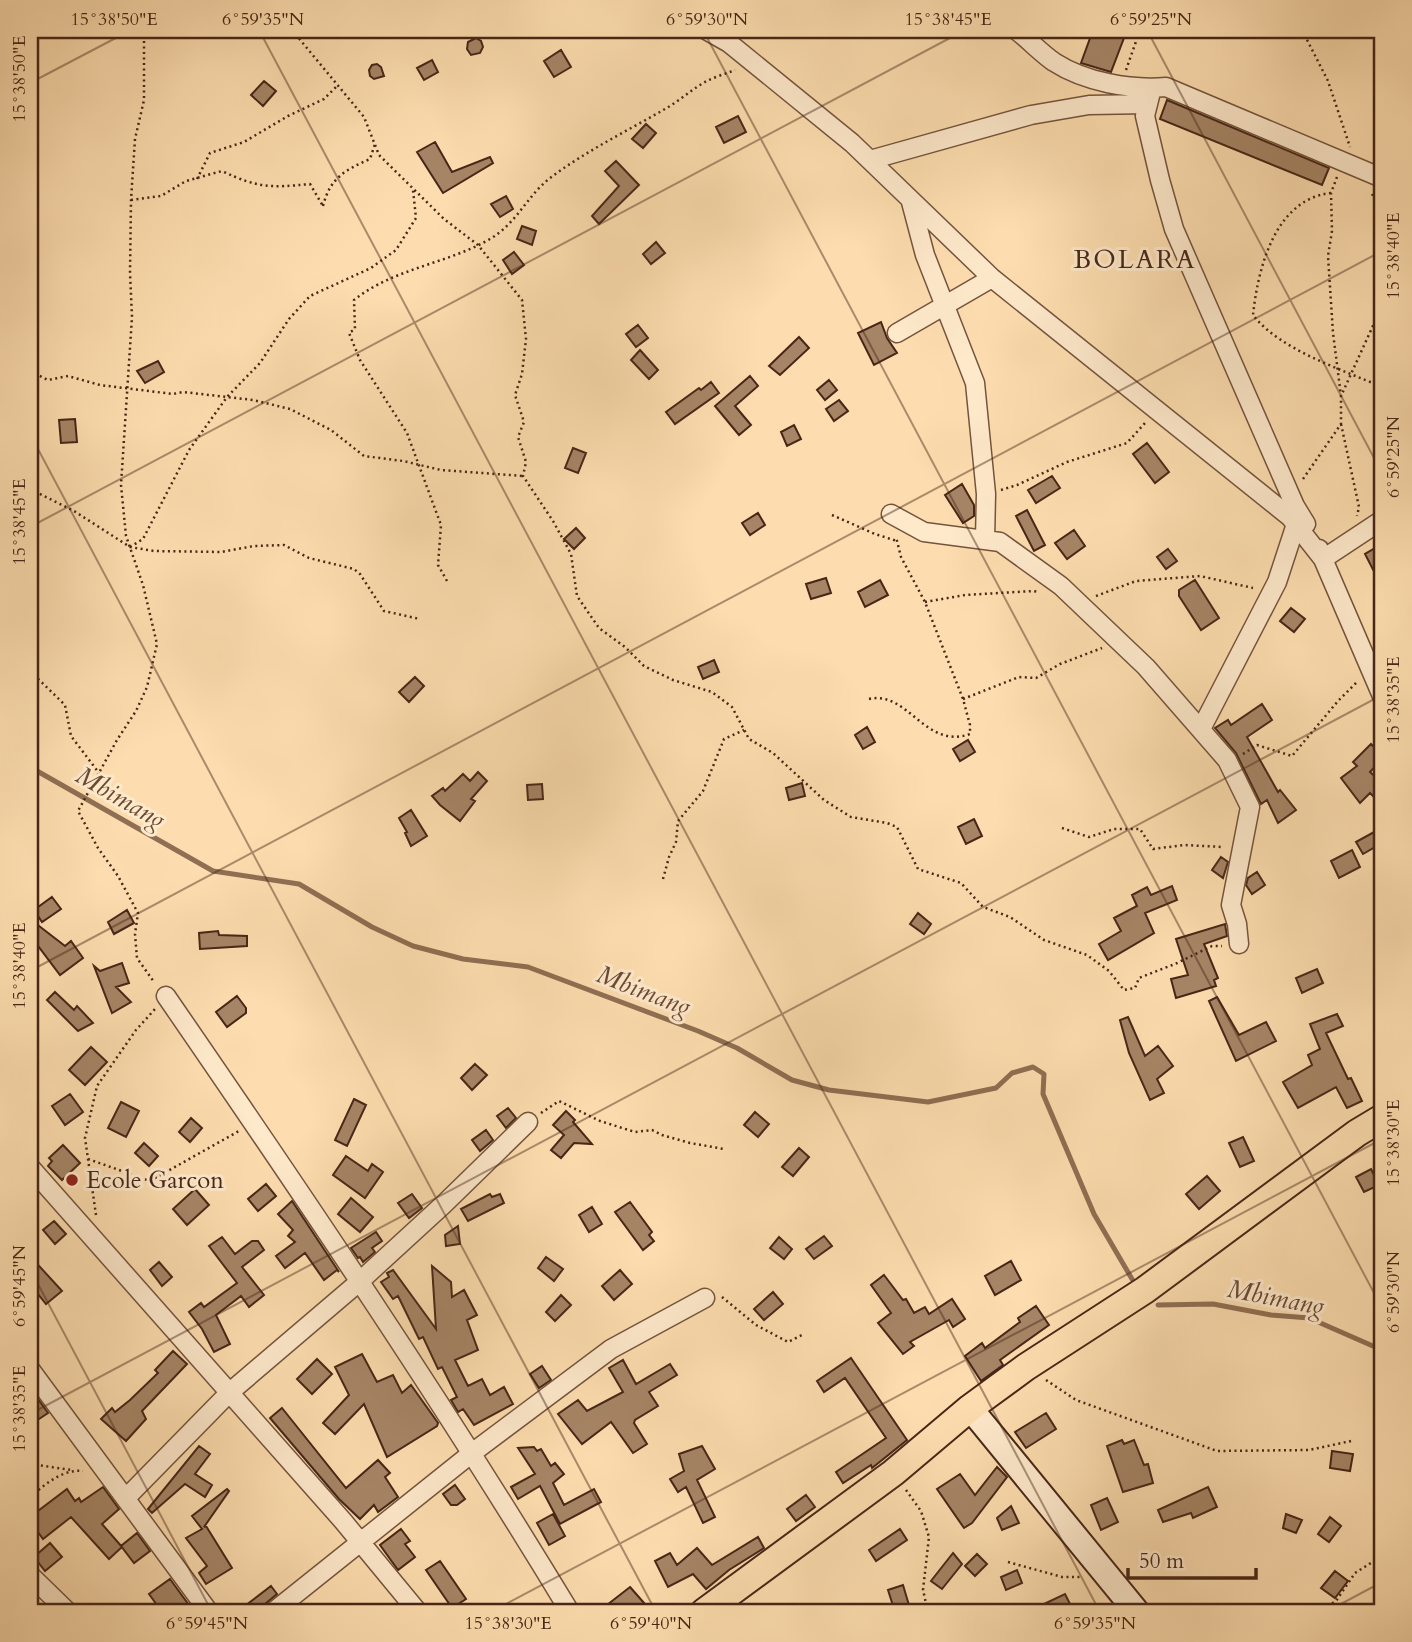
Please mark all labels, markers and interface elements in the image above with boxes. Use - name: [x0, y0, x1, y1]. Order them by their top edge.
- text: 15°38'50"E: [70, 7, 158, 32]
- text: 6°59'35"N: [222, 7, 305, 32]
- text: 6°59'30"N: [666, 7, 749, 32]
- text: 15°38'45"E: [904, 7, 992, 32]
- text: 6°59'25"N: [1110, 7, 1193, 32]
- text: 15°38'50"E: [7, 35, 32, 123]
- text: 15°38'40"E: [1381, 212, 1406, 300]
- district label: BOLARA: [1074, 242, 1196, 277]
- text: 6°59'25"N: [1381, 415, 1406, 498]
- text: 15°38'45"E: [7, 478, 32, 566]
- text: 15°38'35"E: [1381, 656, 1406, 744]
- water label: Mbimang: [70, 758, 172, 837]
- text: 15°38'40"E: [7, 922, 32, 1010]
- water label: Mbimang: [592, 957, 696, 1024]
- text: 15°38'30"E: [1381, 1099, 1406, 1187]
- place label: Ecole Garcon: [86, 1164, 224, 1197]
- marker: Ecole Garcon: [64, 1172, 80, 1188]
- text: 6°59'45"N: [7, 1244, 32, 1327]
- text: 6°59'30"N: [1381, 1250, 1406, 1333]
- water label: Mbimang: [1224, 1271, 1328, 1324]
- text: 15°38'35"E: [7, 1365, 32, 1453]
- scale bar: [1128, 1537, 1256, 1581]
- text: 50 m: [1139, 1547, 1184, 1576]
- text: 6°59'45"N: [166, 1611, 249, 1636]
- text: 15°38'30"E: [464, 1611, 552, 1636]
- text: 6°59'40"N: [610, 1611, 693, 1636]
- text: 6°59'35"N: [1054, 1611, 1137, 1636]

